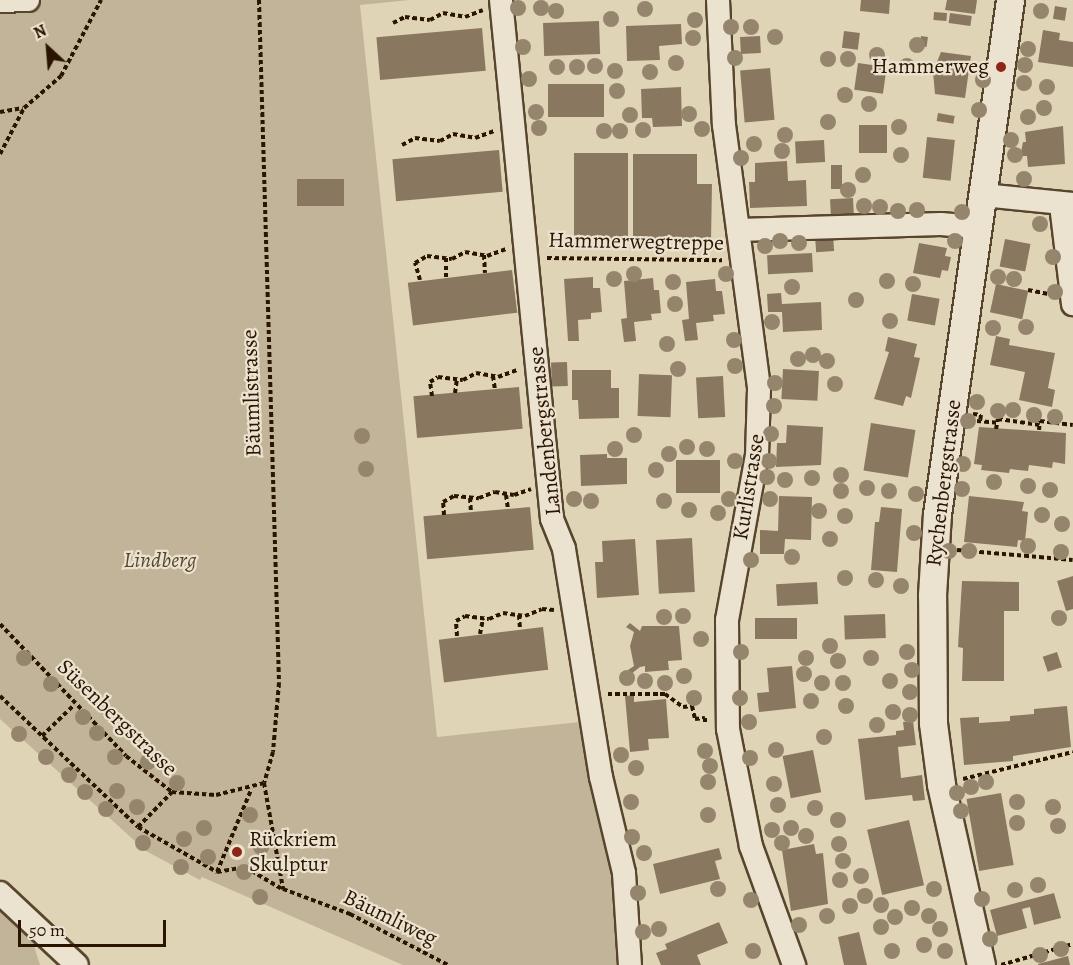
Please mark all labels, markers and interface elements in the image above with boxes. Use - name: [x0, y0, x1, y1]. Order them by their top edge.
- north arrow: [18, 18, 78, 78]
- text: N: [30, 19, 50, 44]
- place label: Hammerweg: [872, 54, 989, 80]
- marker: Hammerweg: [994, 60, 1008, 74]
- street label: Hammerwegtreppe: [548, 227, 724, 257]
- street label: Bäumlistrasse: [237, 329, 267, 457]
- street label: Landenbergstrasse: [523, 345, 567, 517]
- street label: Rychenbergstrasse: [921, 398, 967, 568]
- street label: Kurlistrasse: [728, 432, 770, 542]
- park label: Lindberg: [124, 548, 196, 574]
- street label: Süsenbergstrasse: [51, 654, 183, 782]
- place label: Rückriem Skulptur: [249, 826, 337, 878]
- marker: Rückriem Skulptur: [230, 845, 244, 859]
- street label: Bäumliweg: [339, 884, 441, 952]
- scale bar: [21, 908, 170, 946]
- text: 50 m: [29, 918, 65, 942]

